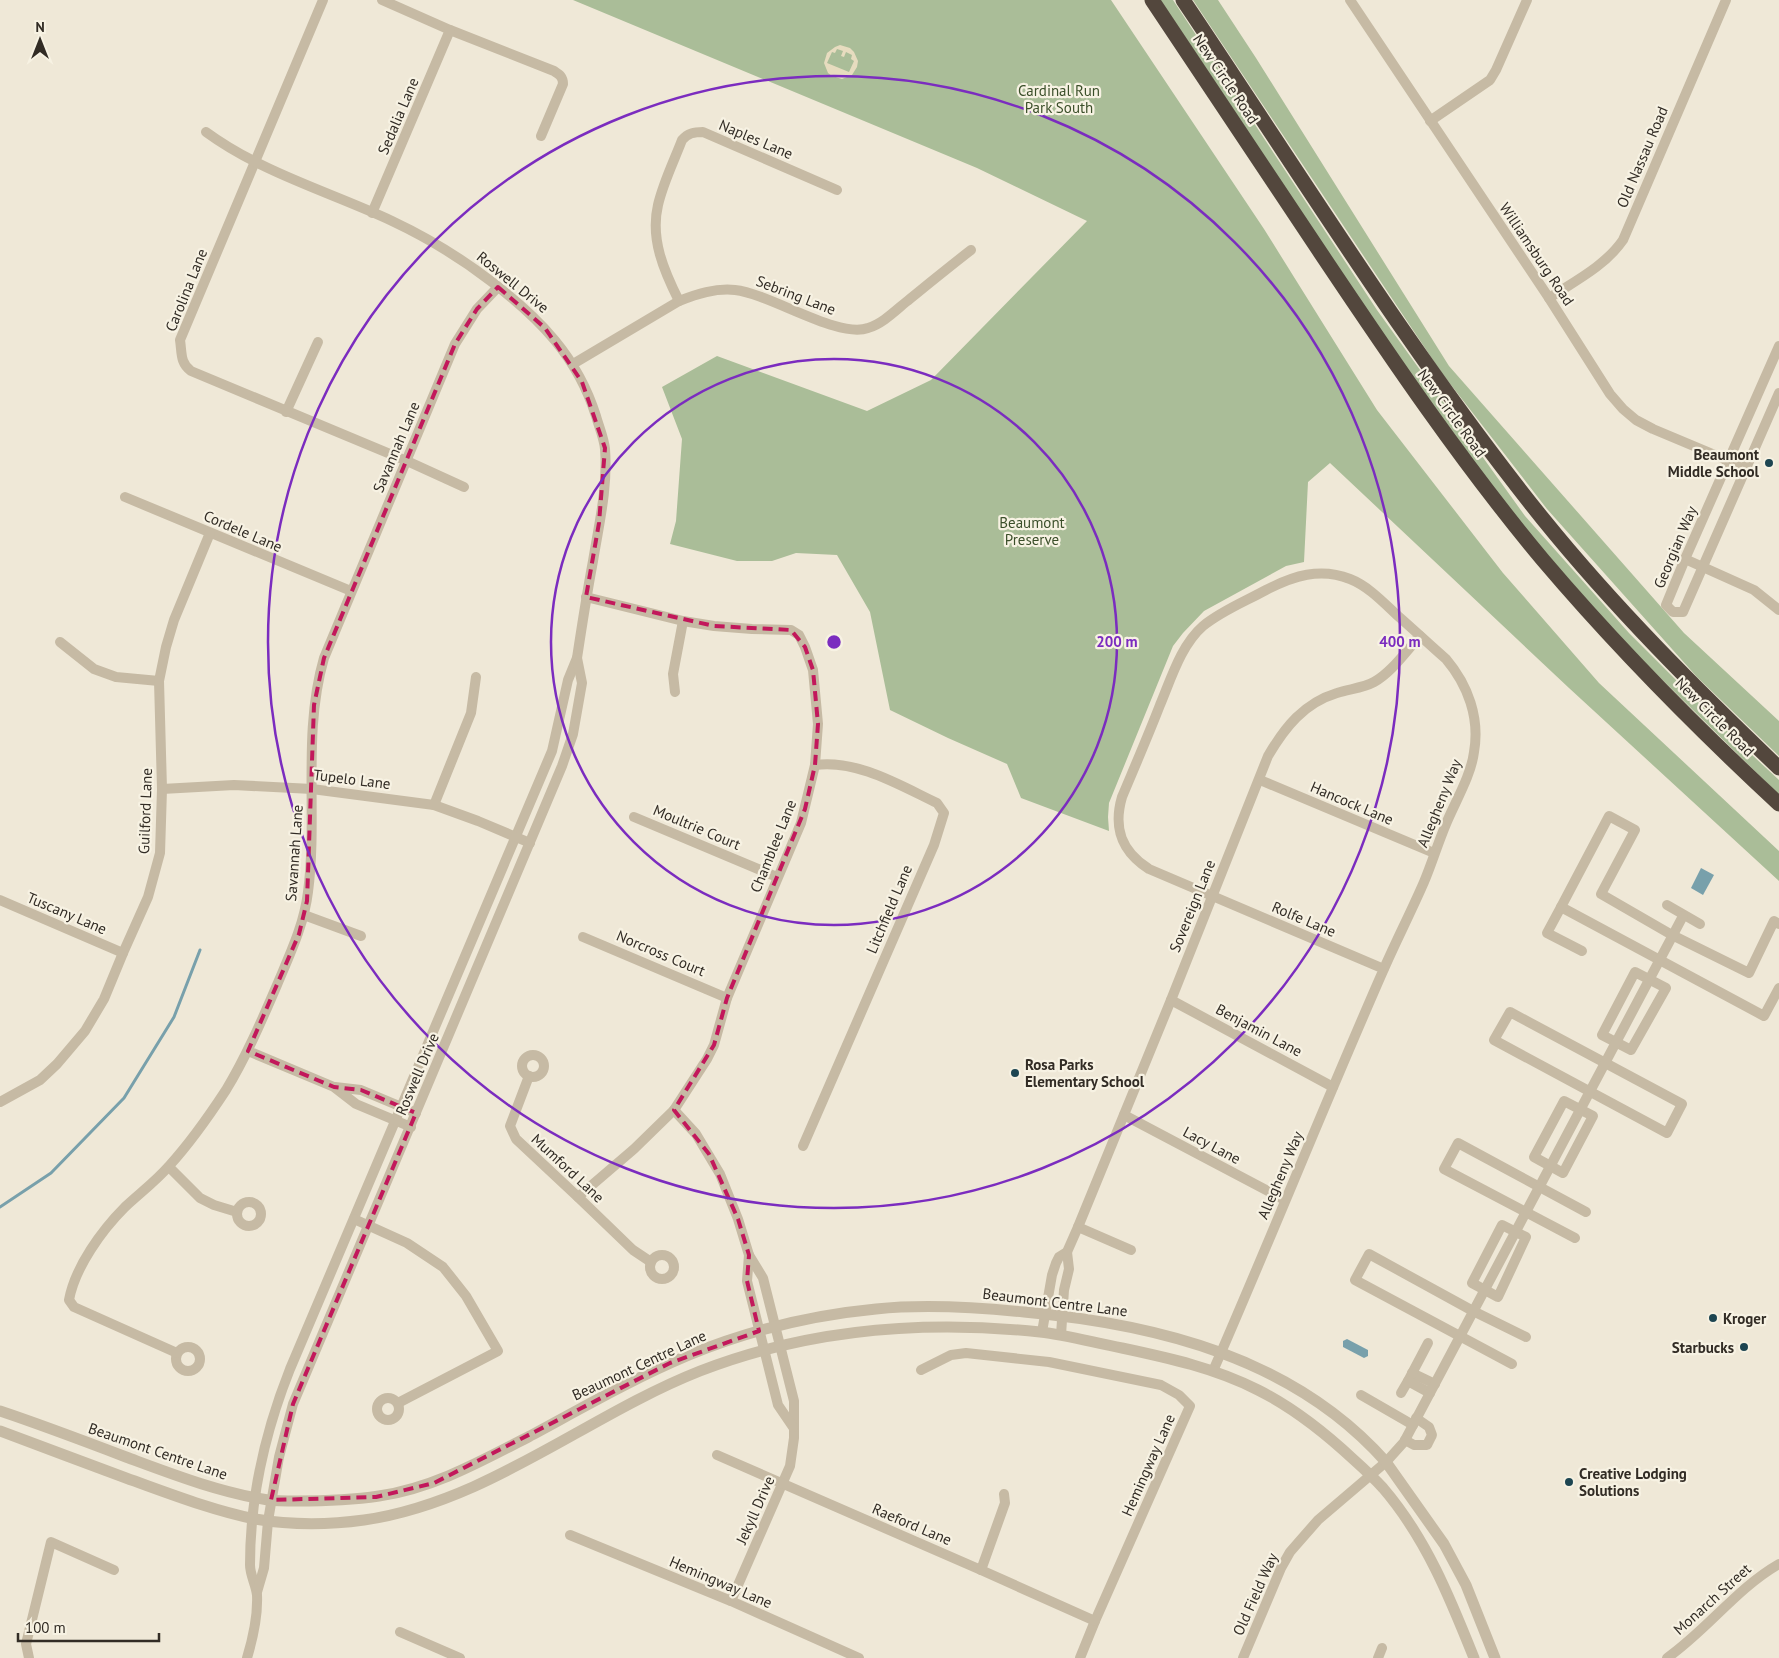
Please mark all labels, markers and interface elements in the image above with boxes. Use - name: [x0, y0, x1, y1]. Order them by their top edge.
- north arrow: [15, 15, 65, 65]
- text: N: [35, 18, 45, 36]
- street label: New Circle Road: [1189, 30, 1263, 128]
- street label: Sedalia Lane: [373, 75, 423, 157]
- park label: Cardinal Run Park South: [1018, 81, 1100, 117]
- street label: Old Nassau Road: [1612, 104, 1672, 210]
- street label: Naples Lane: [716, 115, 796, 163]
- street label: Williamsburg Road: [1495, 199, 1579, 309]
- street label: Carolina Lane: [161, 246, 211, 334]
- street label: Roswell Drive: [473, 247, 553, 317]
- street label: Sebring Lane: [753, 271, 839, 319]
- street label: New Circle Road: [1414, 365, 1490, 461]
- street label: Savannah Lane: [368, 399, 424, 495]
- place label: Beaumont Middle School: [1668, 445, 1760, 481]
- marker: Beaumont Middle School: [1763, 457, 1775, 469]
- street label: Georgian Way: [1649, 503, 1701, 591]
- street label: Cordele Lane: [201, 506, 285, 556]
- park label: Beaumont Preserve: [999, 513, 1065, 549]
- text: 200 m: [1096, 632, 1138, 651]
- text: 400 m: [1379, 632, 1421, 651]
- centre of rings: [825, 633, 843, 651]
- street label: New Circle Road: [1671, 673, 1759, 761]
- street label: Allegheny Way: [1413, 756, 1465, 850]
- street label: Tupelo Lane: [312, 765, 392, 793]
- street label: Guilford Lane: [134, 768, 156, 854]
- street label: Hancock Lane: [1308, 777, 1396, 829]
- street label: Chamblee Lane: [746, 797, 800, 895]
- street label: Moultrie Court: [650, 800, 744, 854]
- street label: Savannah Lane: [281, 804, 307, 902]
- street label: Sovereign Lane: [1165, 857, 1219, 955]
- street label: Litchfield Lane: [862, 862, 916, 956]
- street label: Tuscany Lane: [24, 888, 110, 938]
- street label: Rolfe Lane: [1269, 897, 1339, 941]
- street label: Norcross Court: [614, 926, 708, 980]
- street label: Benjamin Lane: [1213, 999, 1305, 1061]
- street label: Roswell Drive: [391, 1030, 443, 1118]
- place label: Rosa Parks Elementary School: [1025, 1055, 1145, 1091]
- marker: Rosa Parks Elementary School: [1009, 1067, 1021, 1079]
- street label: Lacy Lane: [1180, 1122, 1244, 1168]
- street label: Allegheny Way: [1253, 1128, 1307, 1222]
- street label: Mumford Lane: [528, 1129, 608, 1207]
- street label: Beaumont Centre Lane: [981, 1284, 1129, 1320]
- place label: Kroger: [1723, 1309, 1767, 1328]
- marker: Kroger: [1707, 1312, 1719, 1324]
- street label: Beaumont Centre Lane: [569, 1326, 709, 1404]
- place label: Starbucks: [1672, 1338, 1734, 1357]
- marker: Starbucks: [1738, 1341, 1750, 1353]
- street label: Hemingway Lane: [1117, 1411, 1179, 1519]
- street label: Beaumont Centre Lane: [86, 1418, 230, 1484]
- place label: Creative Lodging Solutions: [1579, 1464, 1687, 1500]
- street label: Jekyll Drive: [731, 1473, 778, 1548]
- marker: Creative Lodging Solutions: [1563, 1476, 1575, 1488]
- street label: Raeford Lane: [869, 1499, 955, 1549]
- street label: Old Field Way: [1228, 1550, 1282, 1638]
- street label: Hemingway Lane: [667, 1552, 775, 1612]
- street label: Monarch Street: [1669, 1559, 1755, 1639]
- scale bar: [18, 1610, 159, 1642]
- text: 100 m: [25, 1618, 66, 1637]

